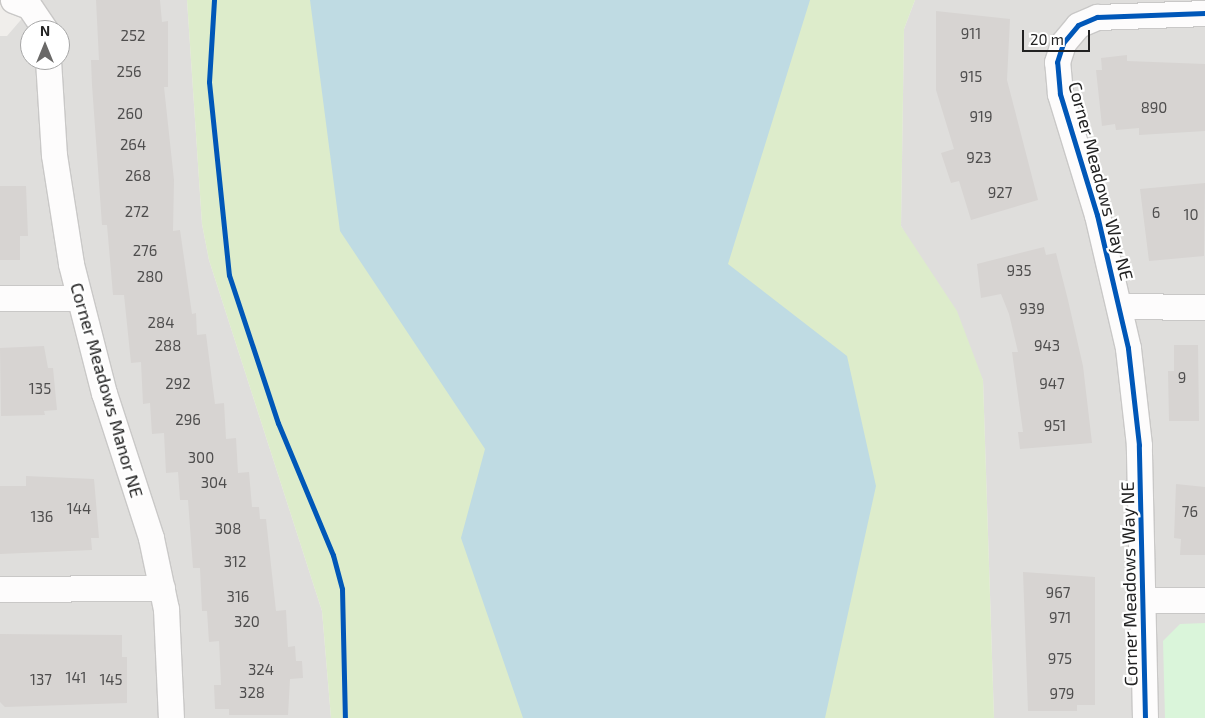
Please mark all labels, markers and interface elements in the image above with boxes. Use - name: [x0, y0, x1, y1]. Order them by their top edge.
- north arrow: [20, 20, 70, 70]
- scale bar: [1025, 20, 1092, 52]
- text: N: [40, 22, 50, 39]
- house number: 911: [961, 25, 981, 43]
- house number: 252: [121, 27, 145, 45]
- text: 20 m: [1030, 30, 1064, 48]
- house number: 256: [116, 63, 142, 81]
- house number: 915: [960, 68, 982, 86]
- street label: Corner Meadows Way NE: [1064, 79, 1138, 283]
- house number: 890: [1141, 99, 1167, 117]
- house number: 260: [117, 105, 143, 123]
- house number: 919: [969, 108, 993, 126]
- house number: 264: [120, 136, 146, 154]
- house number: 923: [966, 149, 992, 167]
- house number: 268: [125, 167, 151, 185]
- house number: 927: [988, 184, 1012, 202]
- house number: 272: [125, 203, 149, 221]
- house number: 6: [1152, 204, 1160, 222]
- house number: 10: [1183, 206, 1199, 224]
- house number: 276: [133, 242, 157, 260]
- house number: 935: [1007, 262, 1031, 280]
- house number: 280: [137, 268, 163, 286]
- street label: Corner Meadows Manor NE: [66, 280, 148, 500]
- house number: 939: [1019, 300, 1045, 318]
- house number: 284: [148, 314, 174, 332]
- house number: 288: [155, 337, 181, 355]
- house number: 943: [1034, 337, 1060, 355]
- house number: 9: [1178, 369, 1186, 387]
- house number: 292: [165, 375, 191, 393]
- house number: 947: [1039, 375, 1065, 393]
- house number: 135: [29, 380, 51, 398]
- house number: 296: [175, 411, 201, 429]
- house number: 951: [1044, 417, 1066, 435]
- house number: 300: [188, 449, 214, 467]
- house number: 304: [201, 474, 227, 492]
- street label: Corner Meadows Way NE: [1116, 481, 1142, 687]
- house number: 144: [67, 500, 91, 518]
- house number: 76: [1182, 503, 1198, 521]
- house number: 136: [31, 508, 53, 526]
- house number: 308: [215, 520, 241, 538]
- house number: 312: [224, 553, 246, 571]
- house number: 967: [1046, 584, 1070, 602]
- house number: 316: [227, 588, 249, 606]
- house number: 971: [1049, 609, 1071, 627]
- house number: 320: [234, 613, 260, 631]
- house number: 975: [1048, 650, 1072, 668]
- house number: 324: [248, 661, 274, 679]
- house number: 141: [65, 669, 87, 687]
- house number: 137: [30, 671, 52, 689]
- house number: 145: [99, 671, 123, 689]
- house number: 328: [239, 684, 265, 702]
- house number: 979: [1050, 685, 1074, 703]

